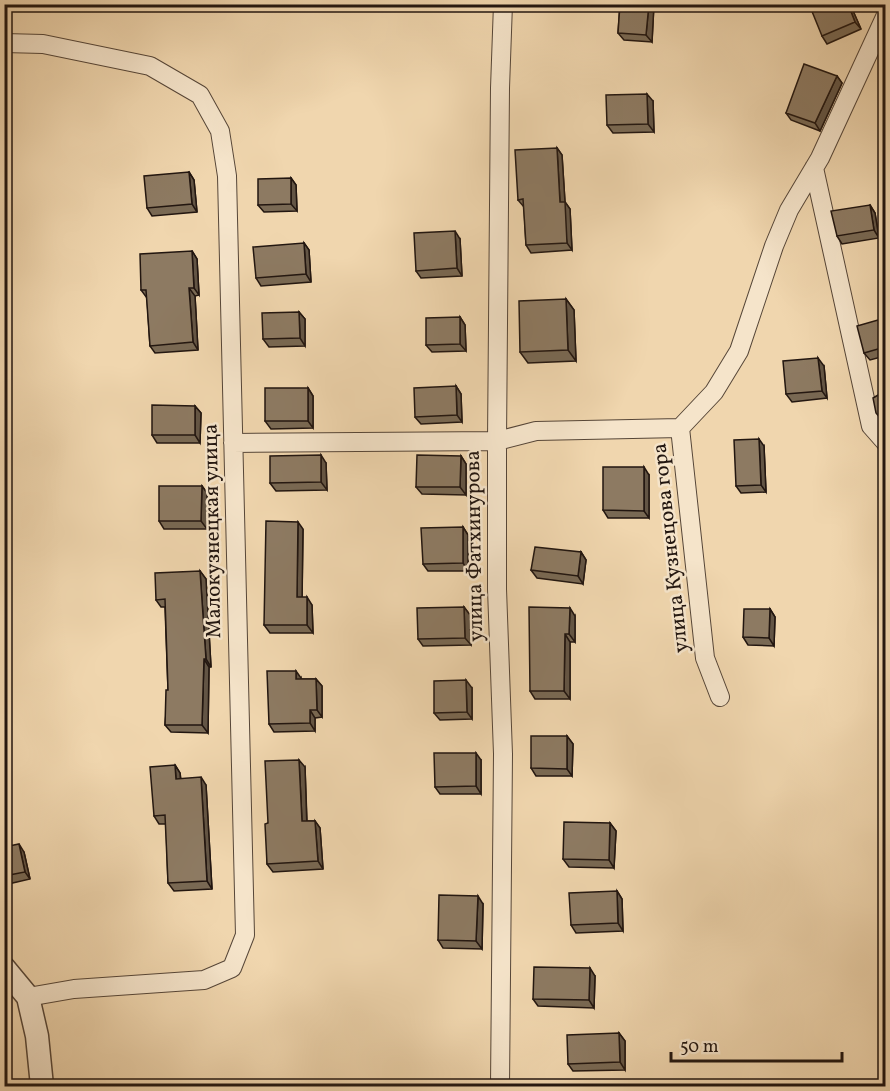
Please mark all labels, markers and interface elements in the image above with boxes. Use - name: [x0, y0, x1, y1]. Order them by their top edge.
- street label: Малокузнецкая улица: [197, 423, 229, 639]
- street label: улица Кузнецова гора: [646, 442, 696, 654]
- street label: улица Фатхинурова: [459, 450, 491, 642]
- scale bar: [671, 1025, 842, 1063]
- text: 50 m: [680, 1035, 719, 1060]

